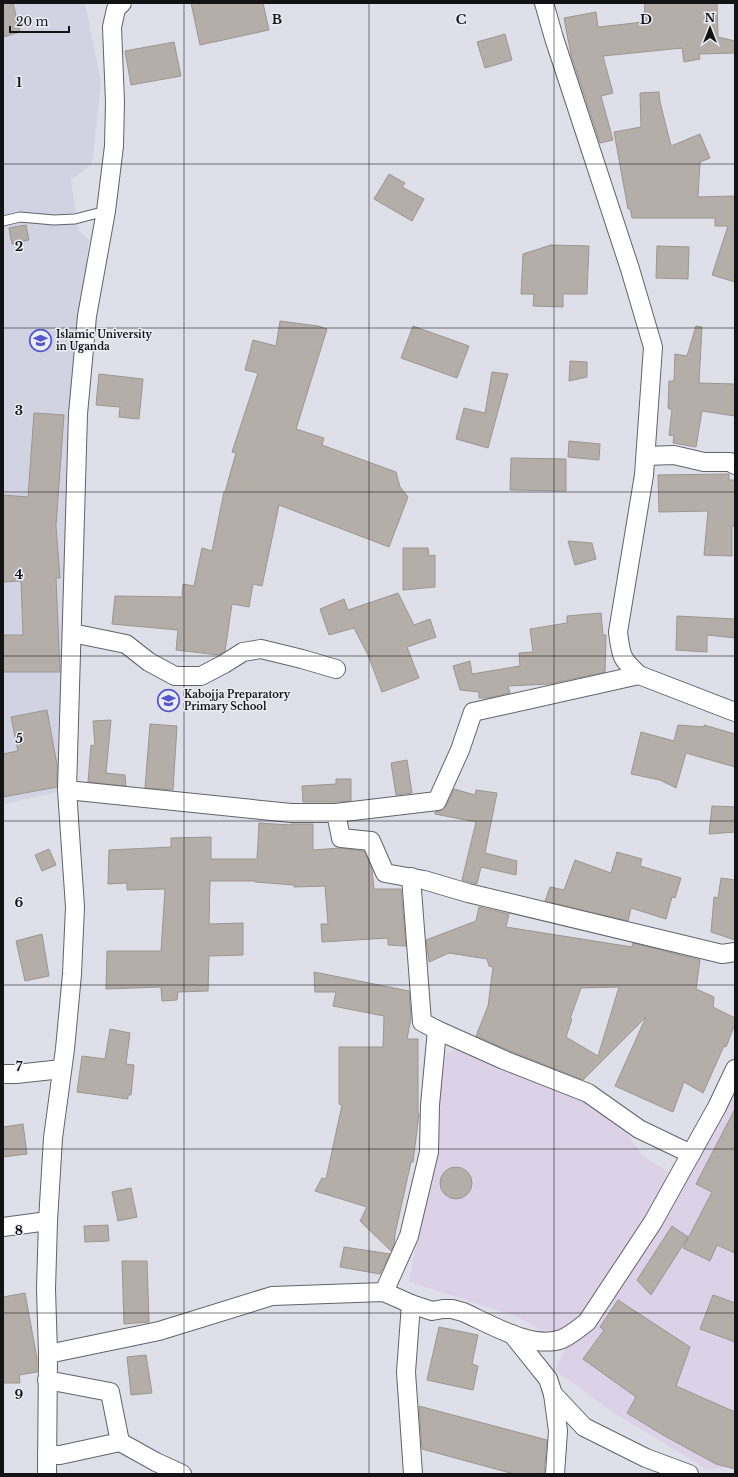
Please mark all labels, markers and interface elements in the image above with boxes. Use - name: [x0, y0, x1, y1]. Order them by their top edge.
- scale bar: [10, 8, 69, 34]
- north arrow: [690, 8, 730, 48]
- text: B: [272, 11, 282, 28]
- text: C: [456, 11, 467, 28]
- text: D: [640, 11, 652, 28]
- text: N: [705, 11, 716, 25]
- text: 20 m: [16, 14, 48, 29]
- text: 1: [16, 74, 22, 91]
- text: 2: [15, 238, 23, 255]
- school or university icon: Islamic University in Uganda: [28, 327, 54, 353]
- place label: Islamic University in Uganda: [56, 328, 152, 353]
- text: 3: [15, 402, 23, 419]
- text: 4: [15, 566, 24, 583]
- school or university icon: Kabojja Preparatory Primary School: [156, 687, 182, 713]
- place label: Kabojja Preparatory Primary School: [184, 688, 291, 713]
- text: 5: [15, 730, 23, 747]
- text: 6: [15, 894, 24, 911]
- text: 7: [16, 1058, 23, 1075]
- text: 8: [15, 1222, 23, 1239]
- text: 9: [15, 1386, 24, 1403]

